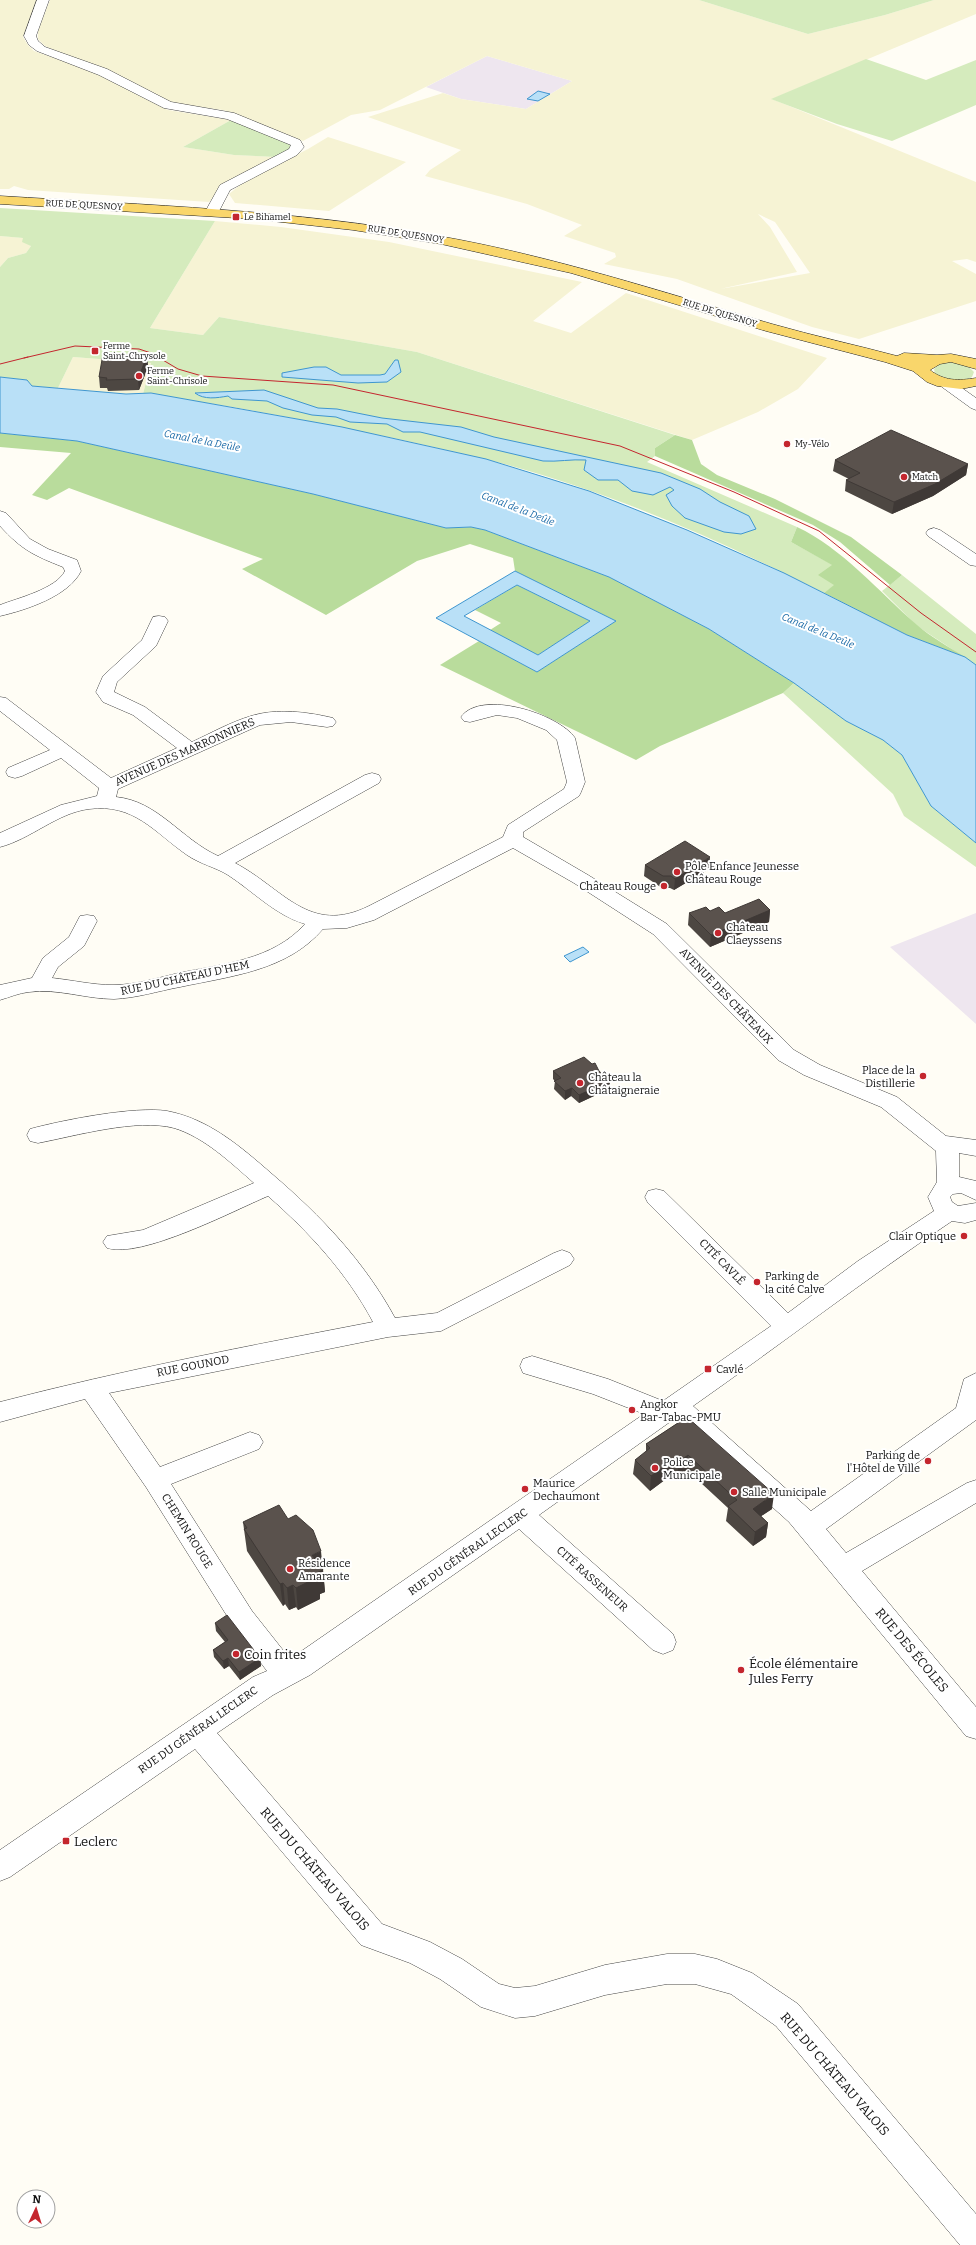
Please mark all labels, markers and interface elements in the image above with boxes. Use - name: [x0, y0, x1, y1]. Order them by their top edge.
- street label: RUE DE QUESNOY: [45, 198, 123, 212]
- marker: Le Bihamel: [231, 212, 241, 222]
- place label: Le Bihamel: [244, 212, 291, 222]
- street label: RUE DE QUESNOY: [367, 223, 445, 245]
- street label: RUE DE QUESNOY: [682, 297, 759, 329]
- place label: Ferme Saint-Chrysole: [103, 341, 166, 361]
- marker: Ferme Saint-Chrysole: [90, 346, 100, 356]
- place label: Ferme Saint-Chrisole: [147, 366, 208, 386]
- marker: Ferme Saint-Chrisole: [134, 371, 144, 381]
- water label: Canal de la Deûle: [163, 427, 241, 454]
- marker: My-Vélo: [782, 439, 792, 449]
- place label: My-Vélo: [795, 439, 829, 449]
- marker: Match: [899, 472, 909, 482]
- place label: Match: [912, 472, 938, 482]
- water label: Canal de la Deûle: [480, 489, 557, 528]
- water label: Canal de la Deûle: [780, 610, 857, 651]
- street label: AVENUE DES MARRONNIERS: [113, 715, 257, 789]
- place label: Pôle Enfance Jeunesse Château Rouge: [685, 860, 799, 886]
- marker: Pôle Enfance Jeunesse Château Rouge: [672, 867, 682, 877]
- place label: Château Rouge: [579, 880, 656, 893]
- marker: Château Rouge: [659, 881, 669, 891]
- place label: Château Claeyssens: [726, 921, 782, 947]
- marker: Château Claeyssens: [713, 928, 723, 938]
- street label: AVENUE DES CHÂTEAUX: [677, 945, 776, 1047]
- street label: RUE DU CHÂTEAU D'HEM: [119, 957, 251, 998]
- place label: Place de la Distillerie: [862, 1064, 915, 1090]
- place label: Château la Châtaigneraie: [588, 1071, 660, 1097]
- marker: Place de la Distillerie: [918, 1071, 928, 1081]
- marker: Château la Châtaigneraie: [575, 1078, 585, 1088]
- place label: Clair Optique: [889, 1230, 956, 1243]
- marker: Clair Optique: [959, 1231, 969, 1241]
- street label: CITÉ CAVLÉ: [696, 1236, 749, 1288]
- place label: Parking de la cité Calve: [765, 1270, 825, 1296]
- marker: Parking de la cité Calve: [752, 1277, 762, 1287]
- street label: RUE GOUNOD: [156, 1353, 230, 1379]
- place label: Cavlé: [716, 1363, 744, 1376]
- marker: Cavlé: [703, 1364, 713, 1374]
- place label: Angkor Bar-Tabac-PMU: [640, 1398, 721, 1424]
- marker: Angkor Bar-Tabac-PMU: [627, 1405, 637, 1415]
- place label: Parking de l'Hôtel de Ville: [847, 1449, 920, 1475]
- place label: Police Municipale: [663, 1456, 720, 1482]
- marker: Parking de l'Hôtel de Ville: [923, 1456, 933, 1466]
- marker: Police Municipale: [650, 1463, 660, 1473]
- place label: Maurice Dechaumont: [533, 1477, 600, 1503]
- marker: Maurice Dechaumont: [520, 1484, 530, 1494]
- place label: Salle Municipale: [742, 1486, 826, 1499]
- marker: Salle Municipale: [729, 1487, 739, 1497]
- street label: CHEMIN ROUGE: [159, 1491, 215, 1571]
- street label: RUE DU GÉNÉRAL LECLERC: [405, 1505, 530, 1598]
- street label: CITÉ RASSENEUR: [554, 1543, 632, 1615]
- place label: Résidence Amarante: [298, 1557, 351, 1583]
- marker: Résidence Amarante: [285, 1564, 295, 1574]
- street label: RUE DES ÉCOLES: [872, 1605, 952, 1695]
- place label: Coin frites: [244, 1647, 306, 1662]
- marker: Coin frites: [231, 1649, 241, 1659]
- place label: École élémentaire Jules Ferry: [748, 1656, 858, 1686]
- marker: École élémentaire Jules Ferry: [736, 1665, 746, 1675]
- street label: RUE DU GÉNÉRAL LECLERC: [135, 1683, 260, 1776]
- street label: RUE DU CHÂTEAU VALOIS: [257, 1804, 373, 1934]
- place label: Leclerc: [74, 1834, 118, 1849]
- marker: Leclerc: [61, 1836, 71, 1846]
- street label: RUE DU CHÂTEAU VALOIS: [777, 2009, 893, 2139]
- north arrow: [16, 2189, 56, 2229]
- text: N: [32, 2193, 42, 2206]

